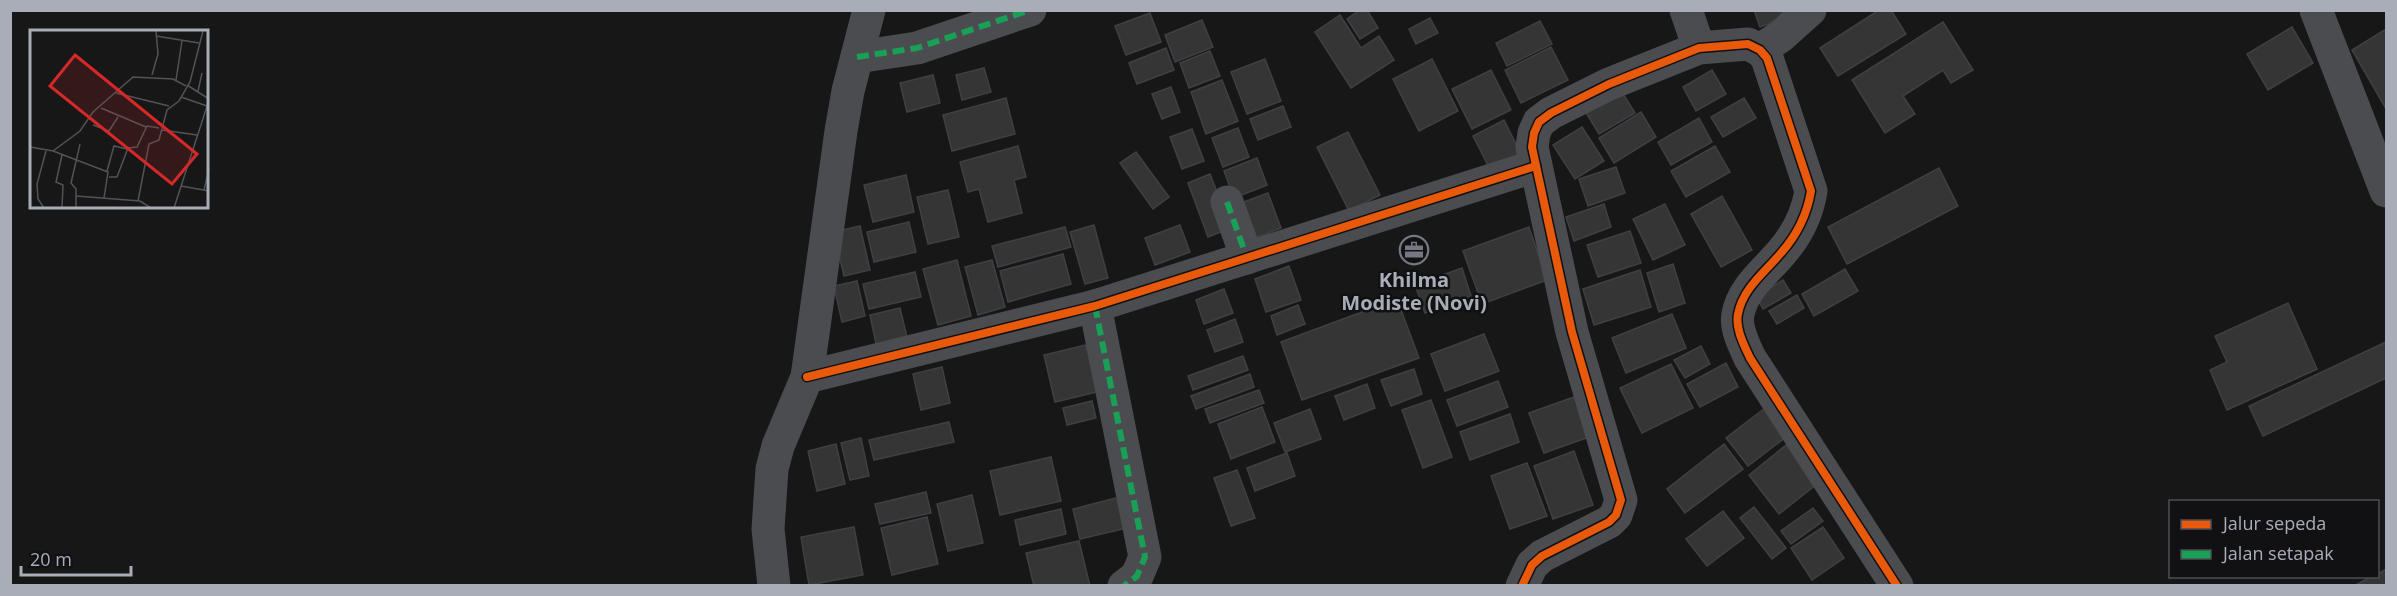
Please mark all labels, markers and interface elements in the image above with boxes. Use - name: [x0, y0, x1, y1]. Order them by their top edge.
- inset map: [30, 30, 208, 208]
- office icon: Khilma Modiste (Novi): [1398, 234, 1430, 266]
- place label: Khilma Modiste (Novi): [1341, 266, 1487, 316]
- legend: [2169, 500, 2379, 578]
- text: Jalur sepeda: [2221, 511, 2326, 535]
- scale bar: [21, 539, 130, 577]
- text: Jalan setapak: [2221, 541, 2334, 565]
- text: 20 m: [30, 547, 72, 571]

